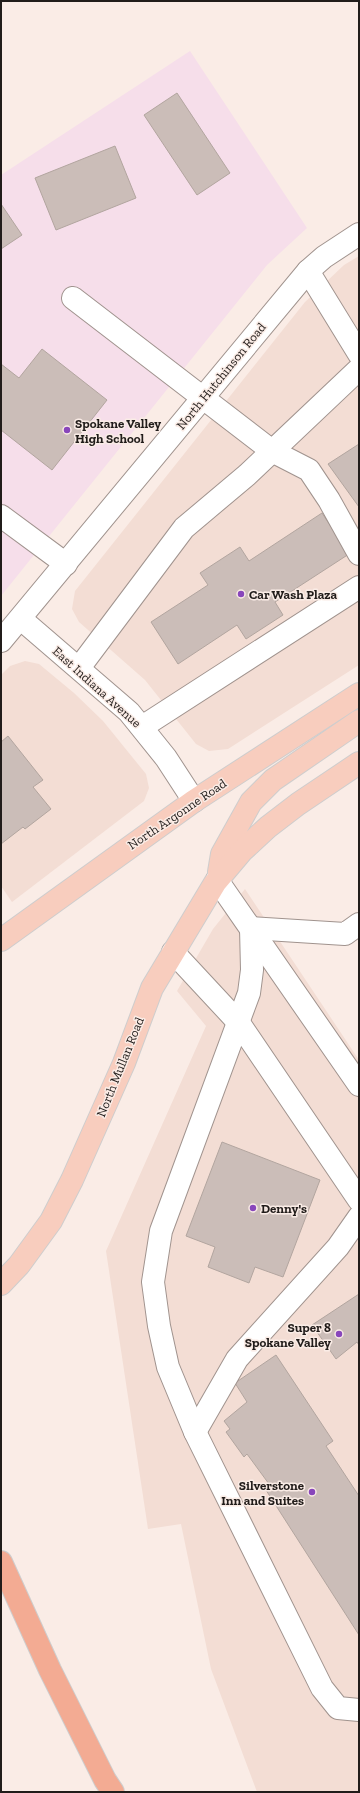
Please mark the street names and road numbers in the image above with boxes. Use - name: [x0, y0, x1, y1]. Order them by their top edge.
- street label: North Hutchinson Road: [173, 320, 269, 432]
- street label: East Indiana Avenue: [50, 643, 144, 731]
- street label: North Argonne Road: [125, 775, 229, 853]
- street label: North Mullan Road: [93, 1015, 147, 1119]

